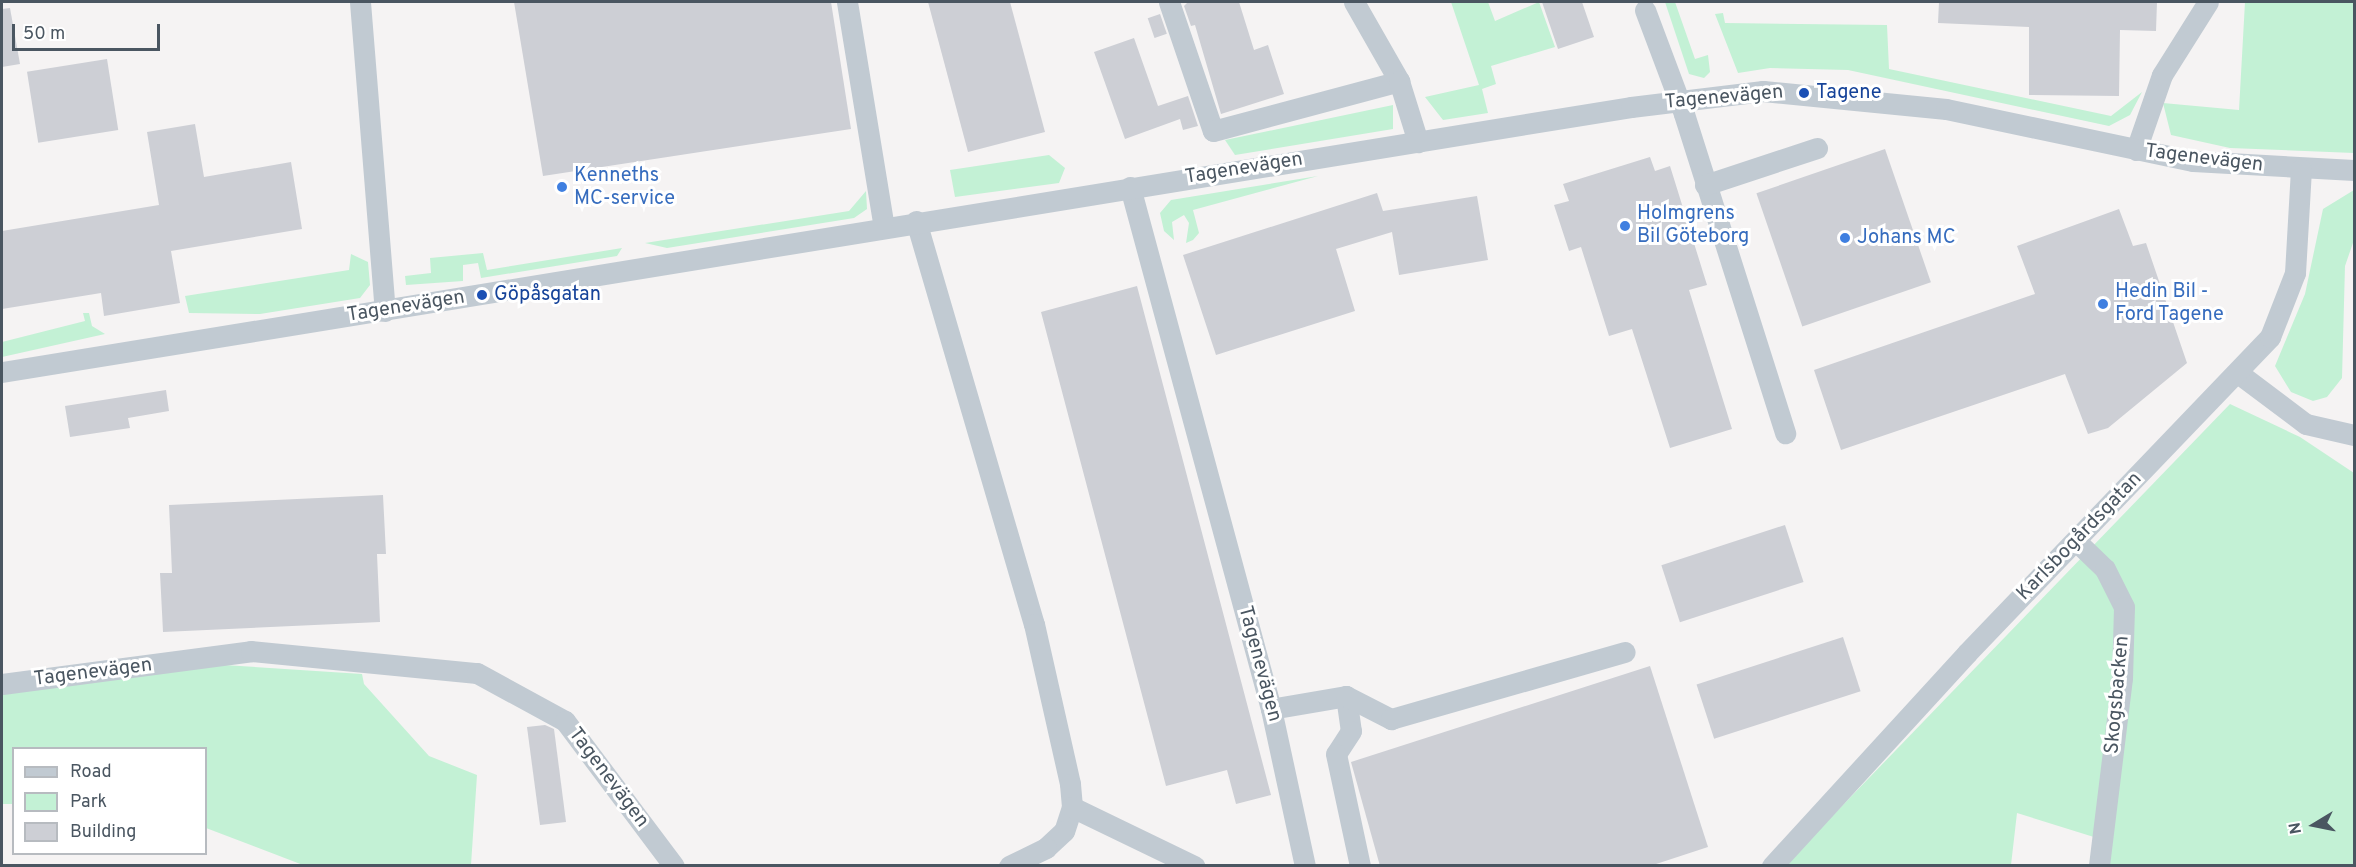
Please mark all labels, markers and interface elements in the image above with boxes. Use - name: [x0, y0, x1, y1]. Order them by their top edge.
- scale bar: [15, 12, 164, 50]
- text: 50 m: [23, 23, 65, 46]
- street label: Tagenevägen: [1664, 81, 1784, 115]
- place label: Tagene: [1816, 81, 1882, 105]
- marker: Tagene: [1797, 86, 1811, 100]
- street label: Tagenevägen: [2144, 140, 2264, 178]
- street label: Tagenevägen: [1183, 148, 1305, 190]
- place label: Kenneths MC-service: [574, 164, 675, 211]
- marker: Kenneths MC-service: [555, 180, 569, 194]
- place label: Holmgrens Bil Göteborg: [1637, 202, 1749, 249]
- marker: Holmgrens Bil Göteborg: [1618, 219, 1632, 233]
- place label: Johans MC: [1857, 226, 1956, 250]
- marker: Johans MC: [1838, 231, 1852, 245]
- place label: Hedin Bil - Ford Tagene: [2115, 280, 2225, 327]
- place label: Göpåsgatan: [494, 283, 601, 307]
- street label: Tagenevägen: [345, 286, 467, 328]
- marker: Göpåsgatan: [475, 288, 489, 302]
- marker: Hedin Bil - Ford Tagene: [2096, 297, 2110, 311]
- street label: Karlsbogårdsgatan: [2012, 468, 2148, 606]
- street label: Tagenevägen: [1232, 603, 1286, 725]
- street label: Skogsbacken: [2101, 635, 2135, 755]
- street label: Tagenevägen: [33, 654, 153, 692]
- street label: Tagenevägen: [563, 723, 653, 833]
- legend: [12, 747, 207, 855]
- text: Road: [70, 761, 112, 784]
- text: Park: [70, 791, 107, 814]
- north arrow: [2284, 795, 2344, 855]
- text: Building: [70, 821, 136, 844]
- text: N: [2285, 821, 2307, 836]

